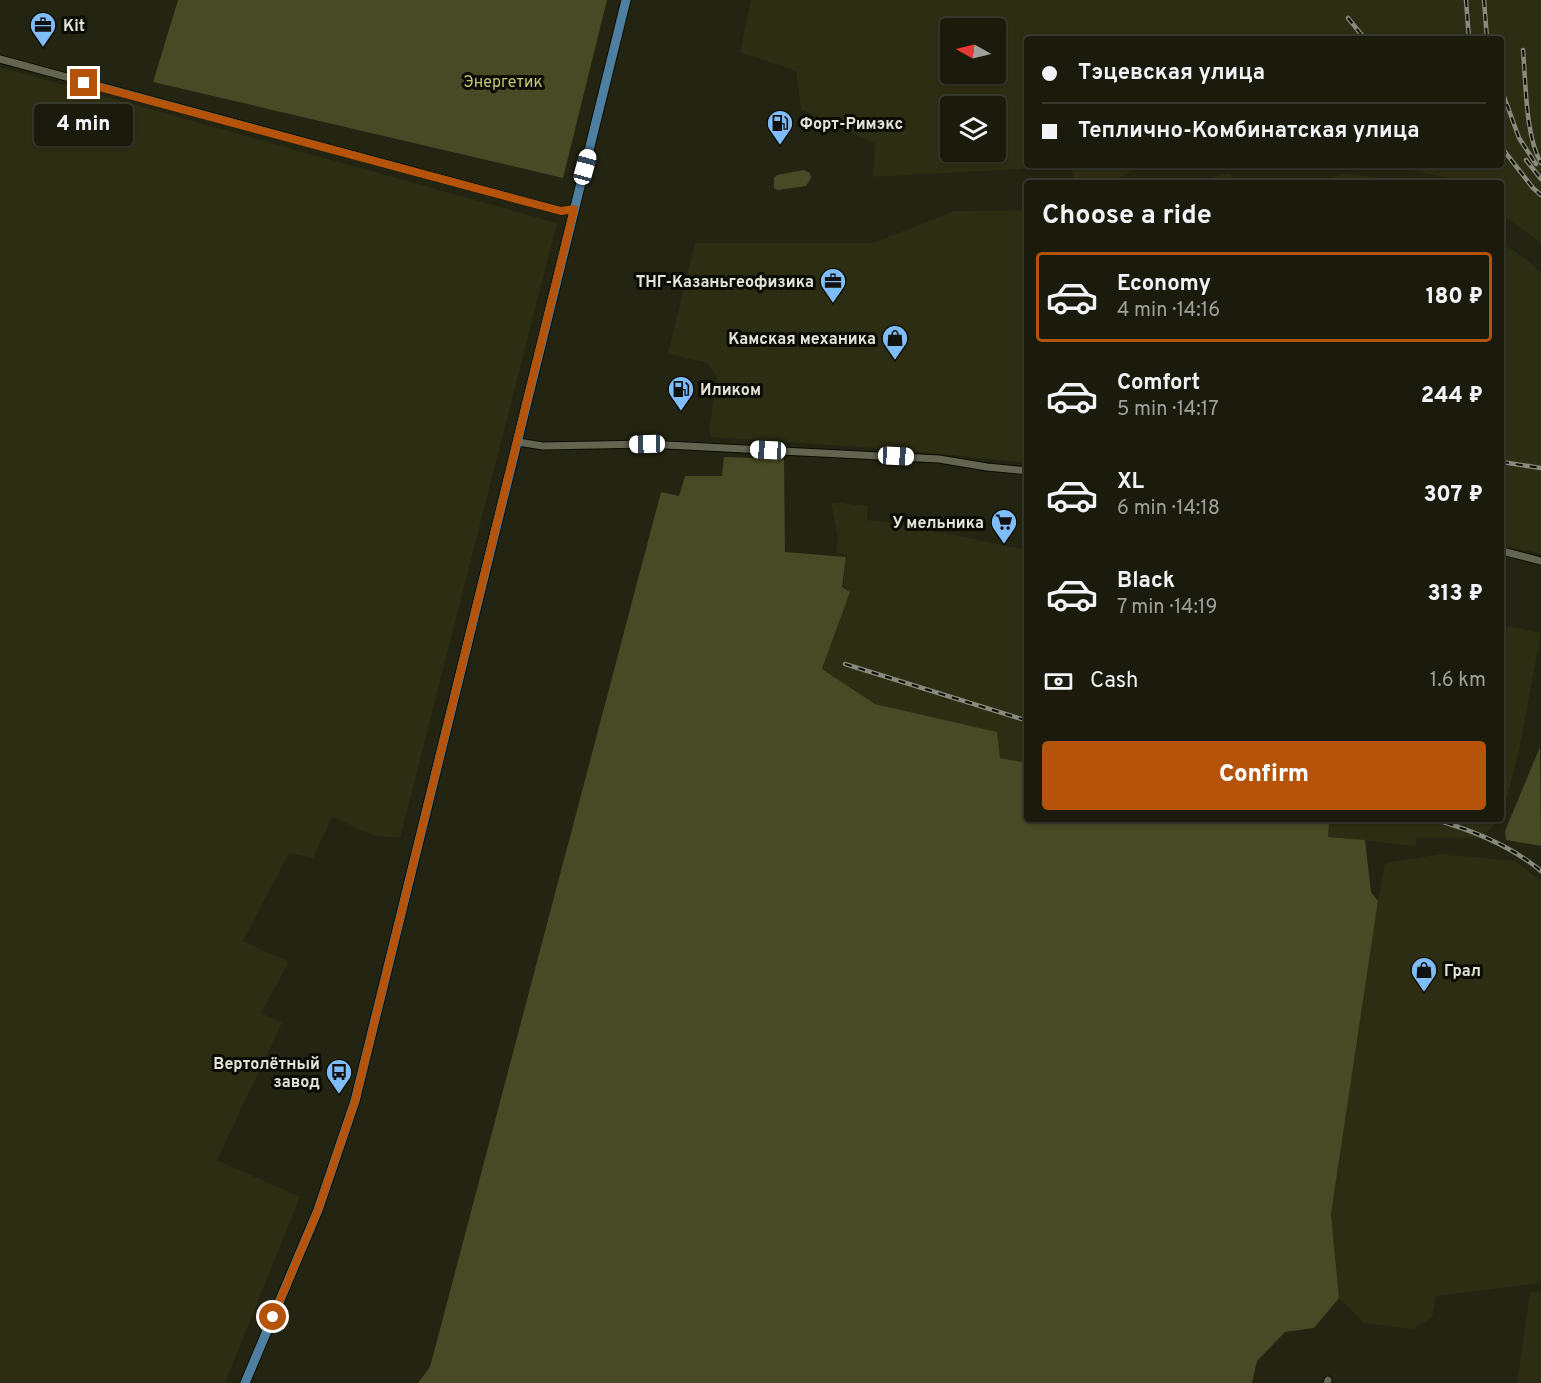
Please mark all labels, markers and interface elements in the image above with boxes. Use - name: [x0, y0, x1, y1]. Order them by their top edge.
- office icon: Kit: [28, 10, 58, 48]
- place label: Kit: [63, 17, 85, 37]
- north arrow: [940, 18, 1006, 84]
- map controls: [940, 18, 1006, 162]
- text: Тэцевская улица: [1078, 60, 1265, 87]
- route end: [70, 69, 97, 96]
- park label: Энергетик: [463, 73, 543, 93]
- button: layers: [940, 96, 1006, 162]
- callout: 4 min: [34, 104, 134, 146]
- fuel station icon: Форт-Римэкс: [765, 108, 795, 146]
- text: 4 min: [57, 112, 110, 138]
- place label: Форт-Римэкс: [800, 115, 903, 135]
- text: Теплично-Комбинатская улица: [1078, 118, 1420, 145]
- car: [572, 147, 598, 187]
- text: Choose a ride: [1042, 199, 1212, 233]
- office icon: ТНГ-Казаньгеофизика: [818, 266, 848, 304]
- icon: car: [1045, 270, 1099, 324]
- text: Economy: [1117, 271, 1211, 298]
- place label: ТНГ-Казаньгеофизика: [636, 273, 814, 293]
- text: 180 ₽: [1426, 284, 1483, 311]
- text: 4 min · 14:16: [1117, 298, 1220, 324]
- shop icon: Камская механика: [880, 323, 910, 361]
- place label: Камская механика: [728, 330, 876, 350]
- icon: car: [1045, 369, 1099, 423]
- text: Comfort: [1117, 370, 1200, 397]
- fuel station icon: Иликом: [666, 374, 696, 412]
- place label: Иликом: [700, 381, 761, 401]
- text: 244 ₽: [1421, 383, 1483, 410]
- text: 5 min · 14:17: [1117, 397, 1219, 423]
- car: [629, 435, 665, 453]
- car: [750, 440, 786, 460]
- car: [878, 446, 914, 466]
- icon: car: [1045, 468, 1099, 522]
- text: XL: [1117, 469, 1144, 496]
- text: 307 ₽: [1424, 482, 1483, 509]
- text: 6 min · 14:18: [1117, 496, 1220, 522]
- supermarket icon: У мельника: [989, 507, 1019, 545]
- place label: У мельника: [892, 514, 984, 534]
- icon: car: [1045, 567, 1099, 621]
- text: Black: [1117, 568, 1175, 595]
- text: 313 ₽: [1427, 581, 1483, 608]
- text: 7 min · 14:19: [1117, 595, 1217, 621]
- icon: cash: [1042, 665, 1075, 698]
- text: Cash: [1090, 668, 1139, 695]
- text: 1.6 km: [1430, 668, 1486, 694]
- button: Confirm: [1042, 741, 1486, 810]
- shop icon: Грал: [1409, 955, 1439, 993]
- place label: Грал: [1444, 962, 1481, 982]
- place label: Вертолётный завод: [213, 1055, 320, 1093]
- bus stop icon: Вертолётный завод: [324, 1057, 354, 1095]
- route start: [259, 1303, 286, 1330]

